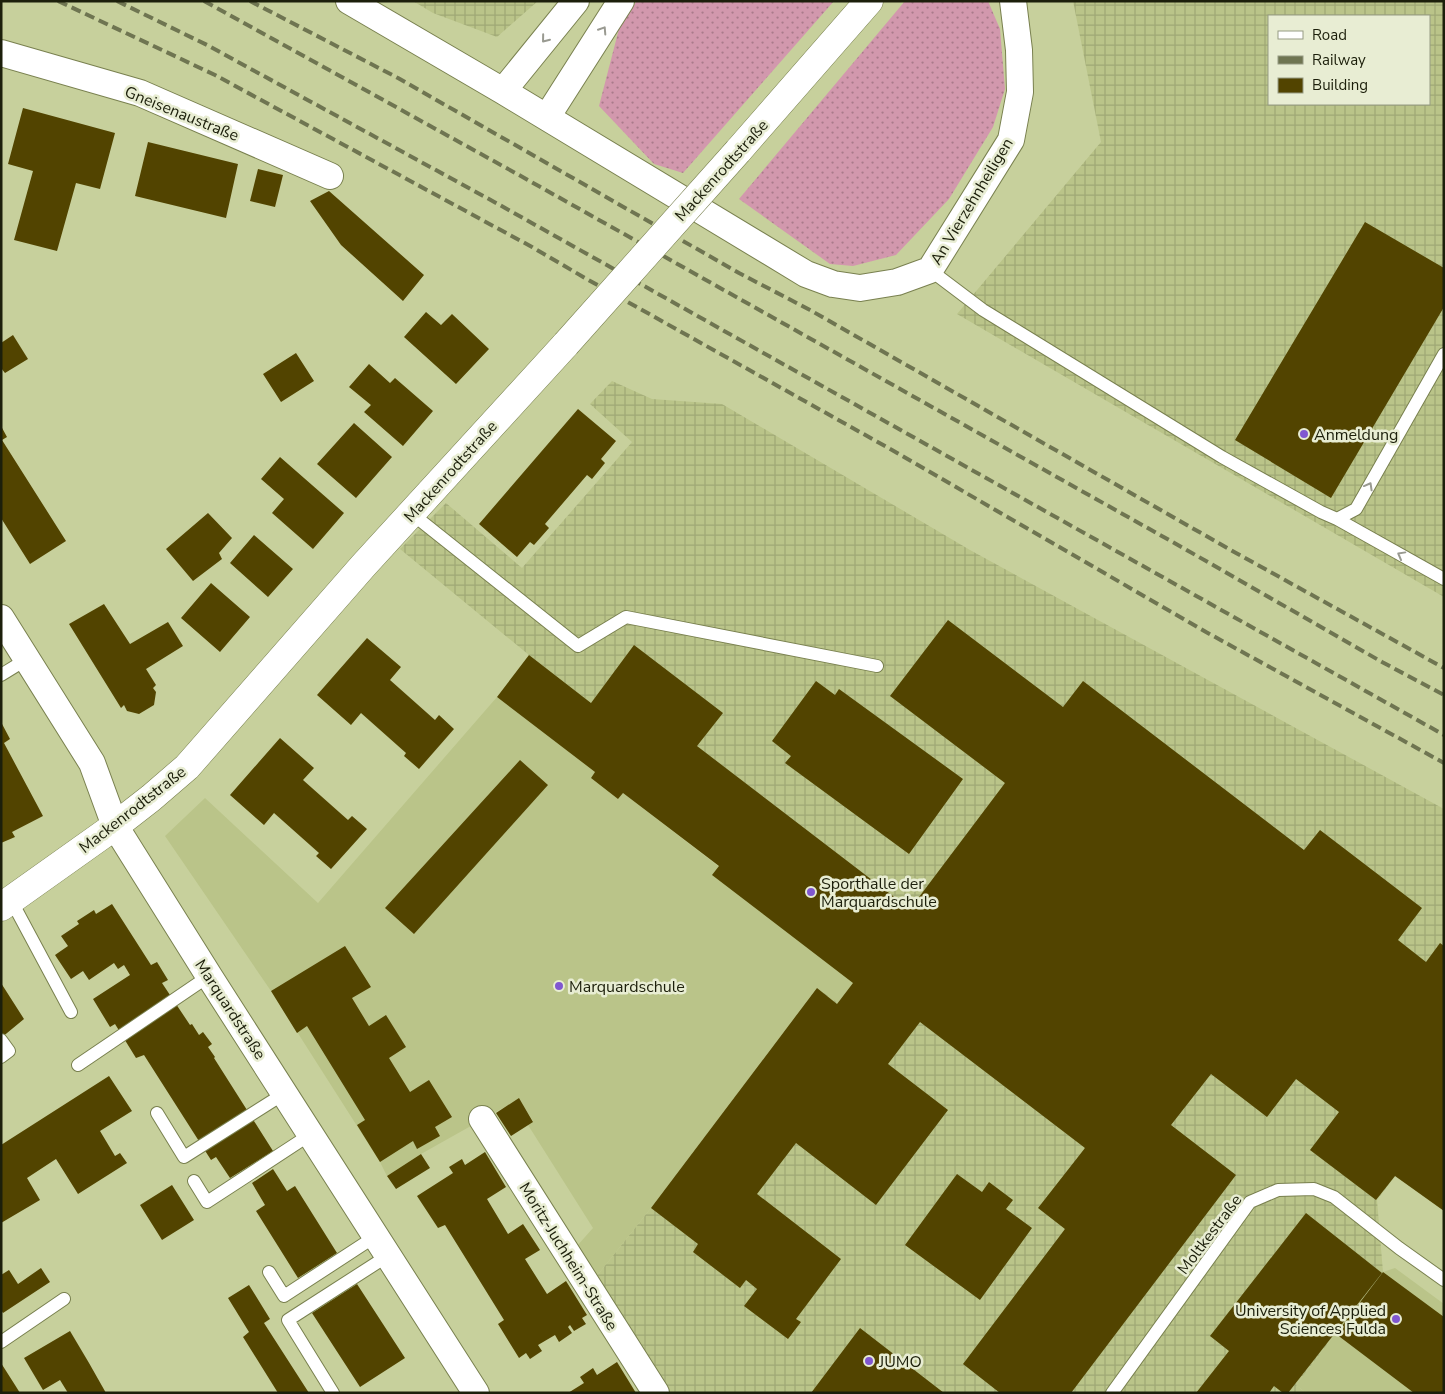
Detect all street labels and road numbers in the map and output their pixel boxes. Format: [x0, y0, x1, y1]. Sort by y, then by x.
street label: Gneisenaustraße [121, 81, 242, 147]
street label: Mackenrodtstraße [670, 115, 773, 226]
street label: An Vierzehnheiligen [925, 134, 1019, 269]
street label: Mackenrodtstraße [399, 416, 502, 527]
street label: Mackenrodtstraße [75, 761, 191, 859]
street label: Marquardstraße [190, 955, 271, 1064]
street label: Moritz-Juchheim-Straße [514, 1178, 623, 1335]
street label: Moltkestraße [1172, 1190, 1247, 1279]

